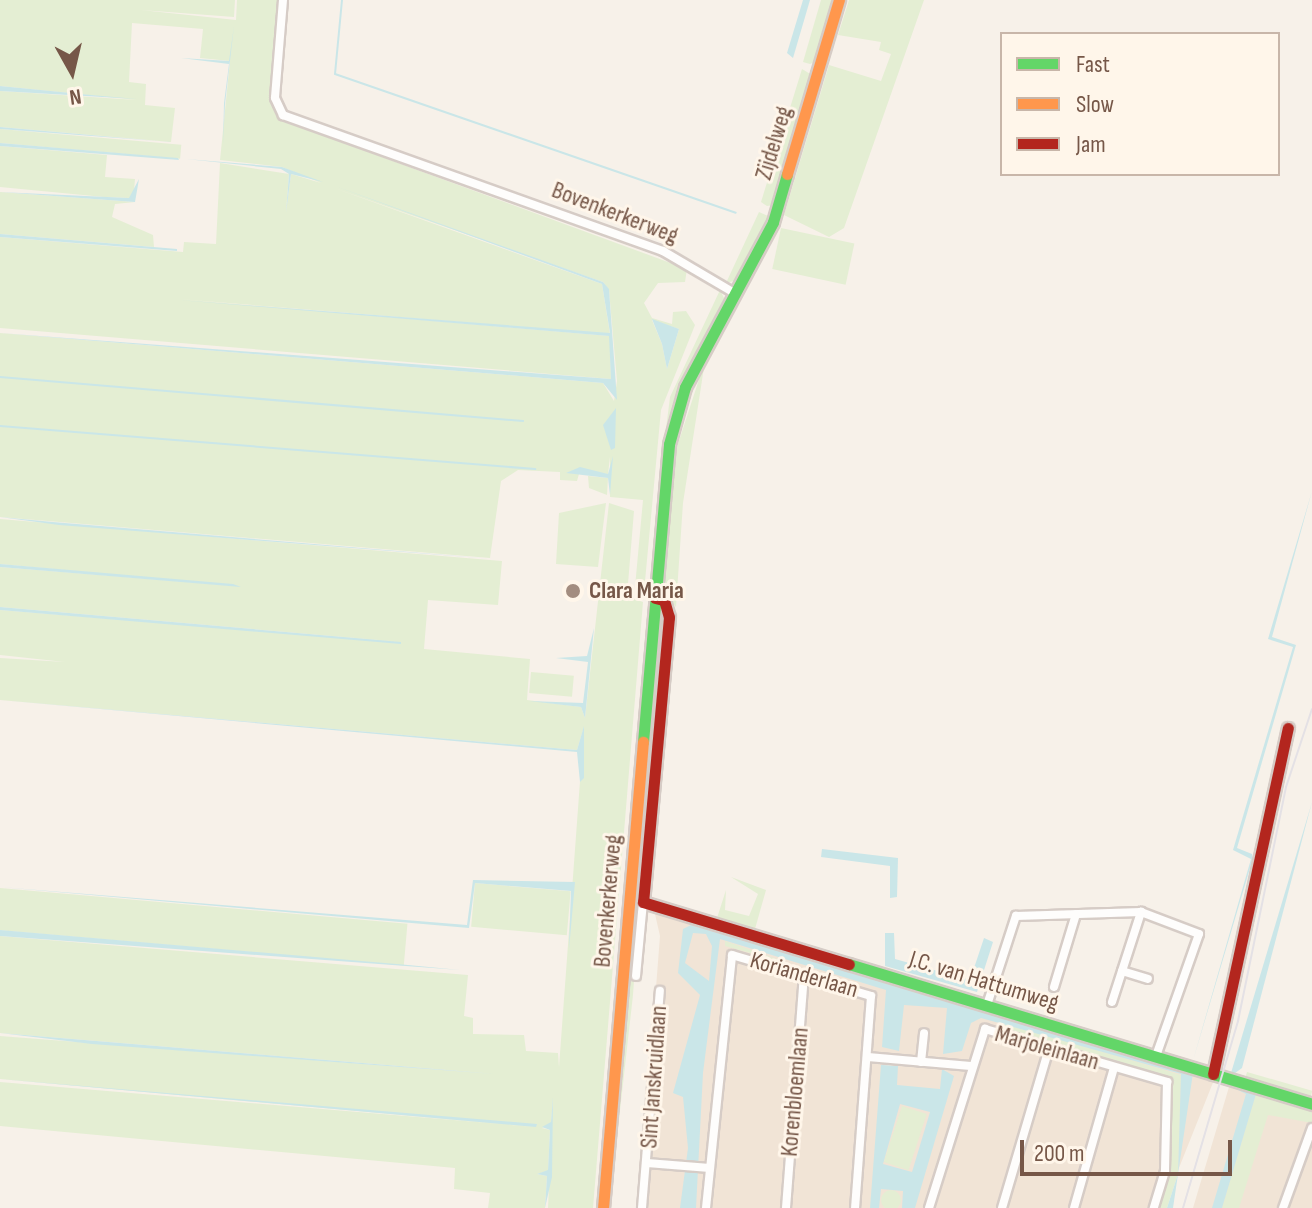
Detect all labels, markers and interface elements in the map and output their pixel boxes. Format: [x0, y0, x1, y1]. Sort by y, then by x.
north arrow [32, 32, 112, 112]
legend [1000, 32, 1280, 176]
text: Fast [1076, 50, 1110, 79]
text: N [68, 82, 83, 110]
text: Slow [1076, 90, 1114, 119]
street label: Zijdelweg [749, 103, 799, 183]
text: Jam [1076, 130, 1106, 159]
street label: Bovenkerkerweg [548, 176, 682, 250]
place label: Clara Maria [589, 577, 684, 605]
marker: Clara Maria [564, 582, 582, 600]
street label: Bovenkerkerweg [588, 833, 628, 969]
street label: J.C. van Hattumweg [906, 945, 1062, 1017]
street label: Korianderlaan [747, 946, 861, 1004]
street label: Sint Janskruidlaan [635, 1005, 673, 1149]
street label: Marjoleinlaan [992, 1019, 1102, 1077]
street label: Korenbloemlaan [775, 1026, 815, 1158]
scale bar [1024, 1124, 1236, 1174]
text: 200 m [1034, 1139, 1085, 1168]

